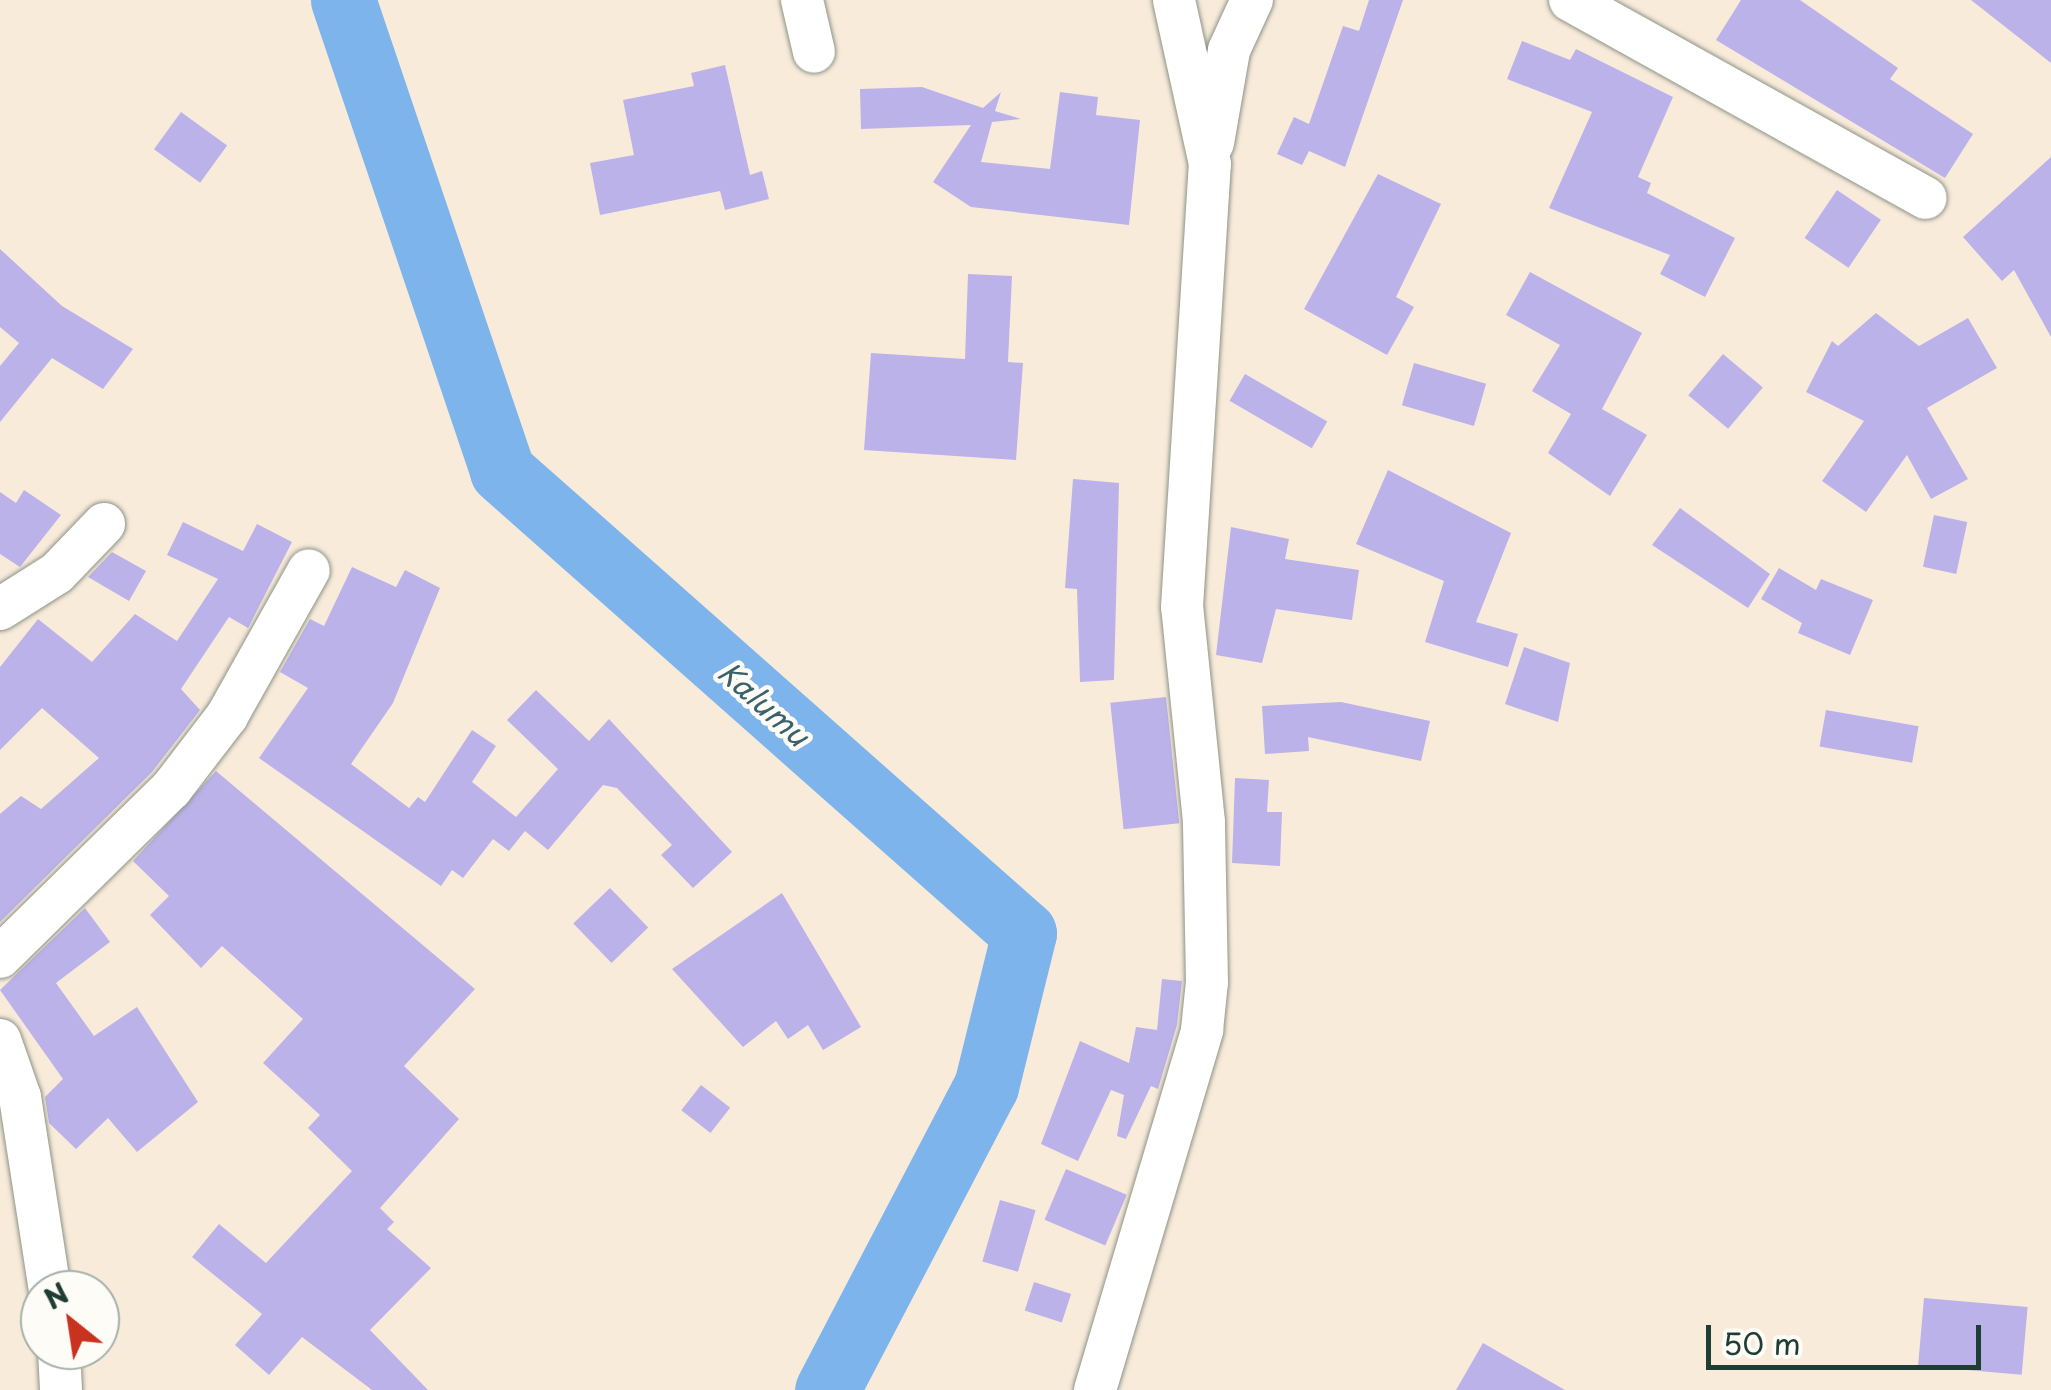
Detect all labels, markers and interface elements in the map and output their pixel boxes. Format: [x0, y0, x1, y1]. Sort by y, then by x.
water label: Kalumu [711, 653, 817, 753]
north arrow [20, 1270, 120, 1370]
text: N [35, 1271, 76, 1319]
scale bar [1711, 1305, 1986, 1367]
text: 50 m [1723, 1320, 1801, 1365]

